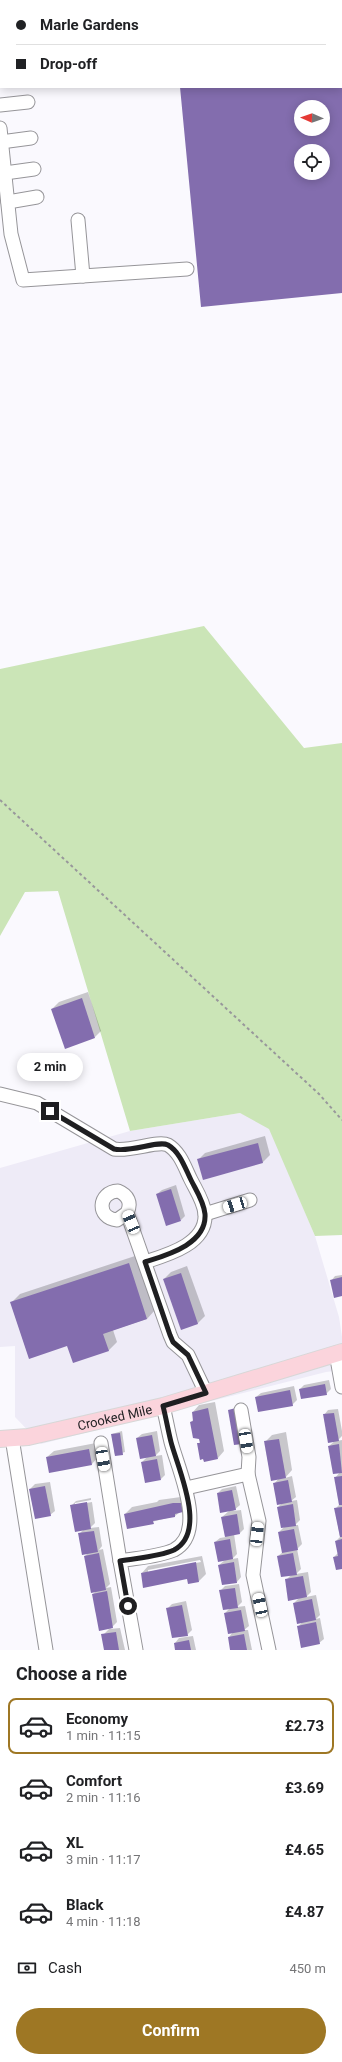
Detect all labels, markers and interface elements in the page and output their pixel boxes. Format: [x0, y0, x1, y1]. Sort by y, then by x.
text: Marle Gardens [40, 16, 139, 34]
text: Drop-off [40, 55, 97, 73]
north arrow [294, 100, 330, 136]
map controls [294, 100, 330, 180]
button: locate [294, 144, 330, 180]
callout: 2 min [17, 1053, 83, 1081]
text: 2 min [34, 1059, 66, 1074]
route end [41, 1102, 59, 1120]
car [222, 1196, 248, 1214]
car [121, 1209, 141, 1235]
street label: Crooked Mile [76, 1401, 154, 1433]
car [238, 1428, 254, 1454]
car [95, 1446, 111, 1472]
car [250, 1521, 264, 1547]
car [252, 1592, 268, 1618]
route start [119, 1597, 137, 1615]
text: Choose a ride [16, 1663, 127, 1684]
icon: car [18, 1708, 54, 1744]
text: Economy [66, 1710, 128, 1728]
text: £2.73 [285, 1717, 324, 1735]
text: 1 min · 11:15 [66, 1728, 141, 1743]
icon: car [18, 1770, 54, 1806]
text: Comfort [66, 1772, 122, 1790]
text: £3.69 [285, 1779, 324, 1797]
text: 2 min · 11:16 [66, 1790, 141, 1805]
icon: car [18, 1832, 54, 1868]
text: XL [66, 1834, 84, 1852]
text: £4.65 [285, 1841, 324, 1859]
text: 3 min · 11:17 [66, 1852, 141, 1867]
icon: car [18, 1894, 54, 1930]
text: Black [66, 1896, 103, 1914]
text: £4.87 [285, 1903, 324, 1921]
text: 4 min · 11:18 [66, 1914, 141, 1929]
icon: cash [16, 1957, 38, 1979]
text: Cash [48, 1959, 82, 1977]
text: 450 m [289, 1961, 326, 1976]
button: Confirm [16, 2008, 326, 2054]

